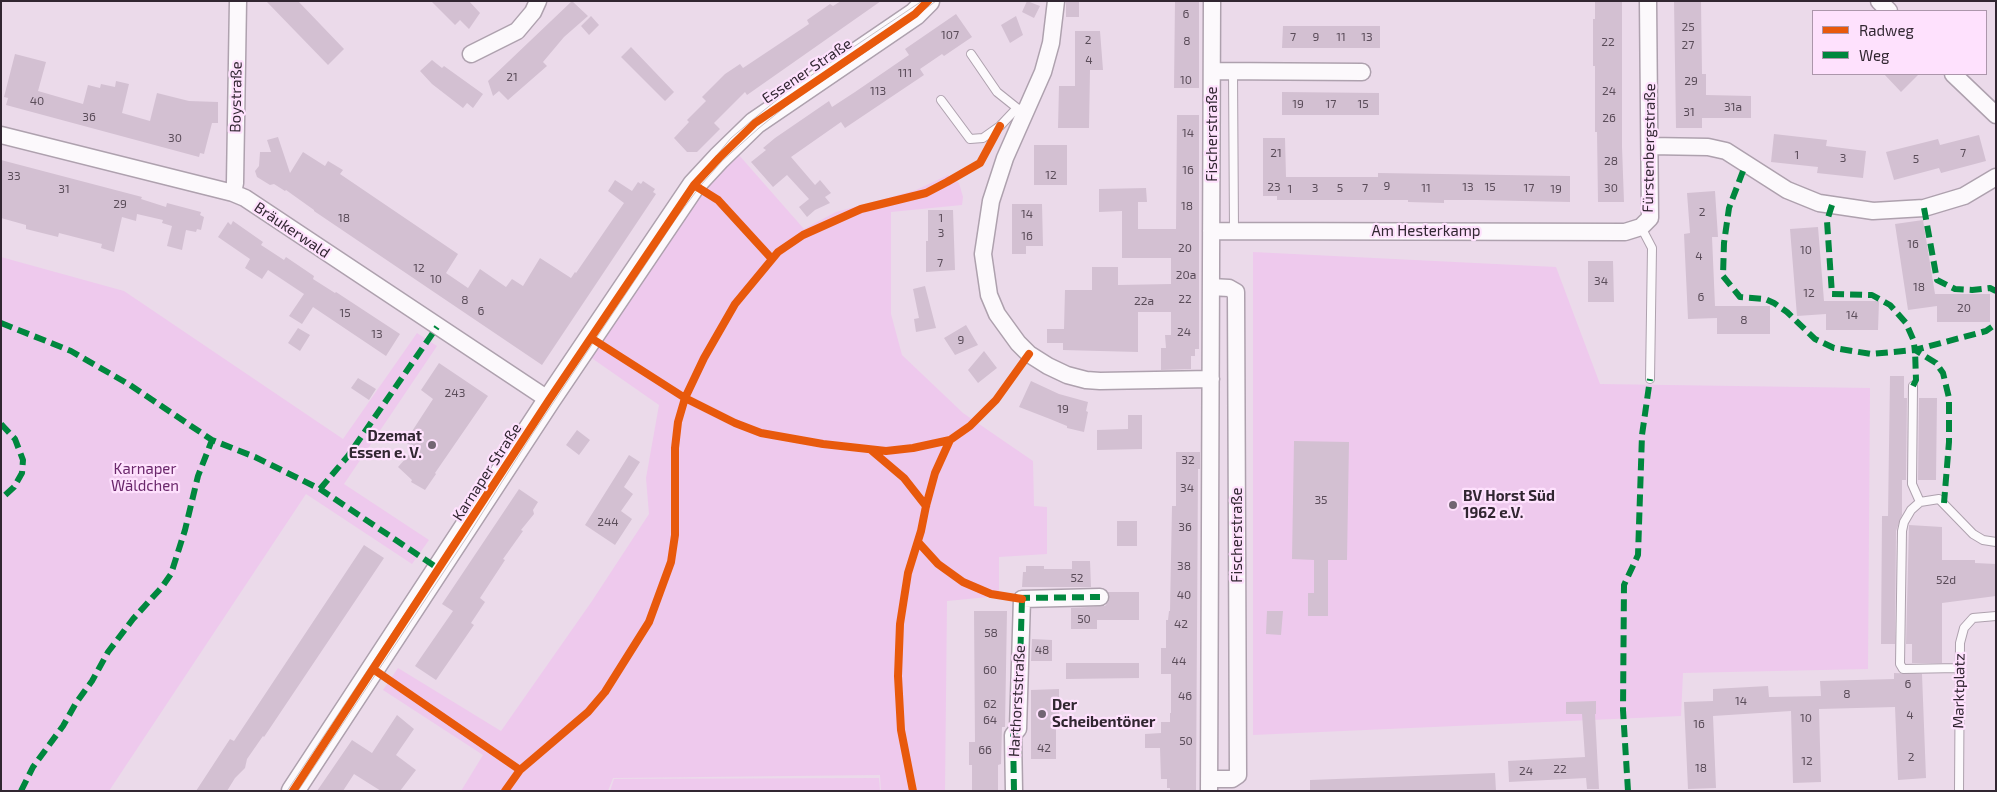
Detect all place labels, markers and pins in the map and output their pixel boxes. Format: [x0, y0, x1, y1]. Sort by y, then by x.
place label: Dzemat Essen e. V. [349, 427, 422, 462]
marker: Dzemat Essen e. V. [426, 439, 438, 451]
place label: BV Horst Süd 1962 e.V. [1463, 487, 1555, 522]
marker: BV Horst Süd 1962 e.V. [1447, 499, 1459, 511]
place label: Der Scheibentöner [1052, 696, 1155, 731]
marker: Der Scheibentöner [1036, 708, 1048, 720]

